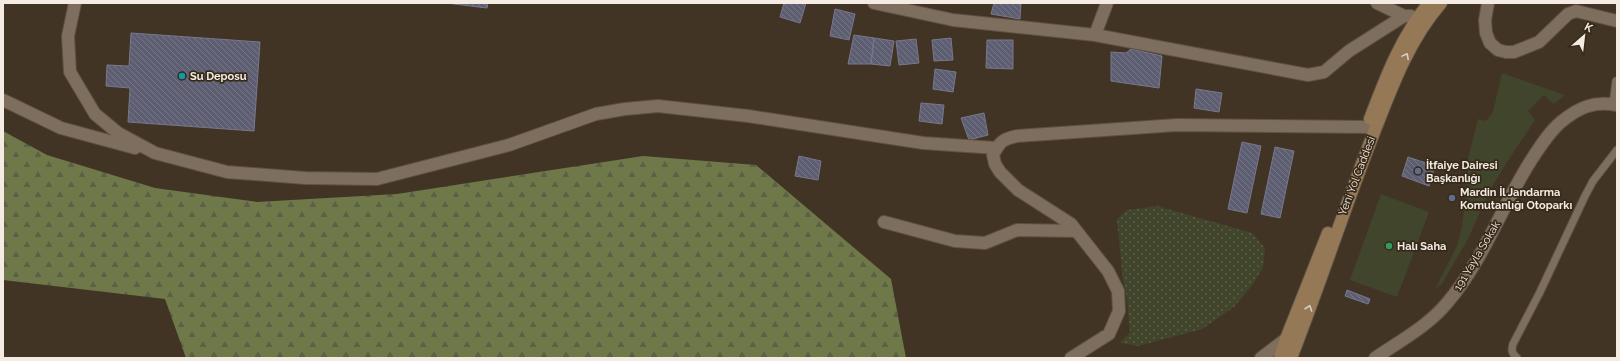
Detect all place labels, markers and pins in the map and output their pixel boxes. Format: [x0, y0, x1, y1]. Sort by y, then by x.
place label: Su Deposu [190, 70, 247, 83]
marker: Su Deposu [177, 71, 187, 81]
place label: İtfaiye Dairesi Başkanlığı [1426, 158, 1498, 185]
marker: İtfaiye Dairesi Başkanlığı [1413, 166, 1423, 176]
place label: Mardin İl Jandarma Komutanlığı Otoparkı [1460, 185, 1572, 212]
marker: Mardin İl Jandarma Komutanlığı Otoparkı [1447, 193, 1457, 203]
place label: Halı Saha [1397, 240, 1446, 253]
marker: Halı Saha [1384, 241, 1394, 251]

